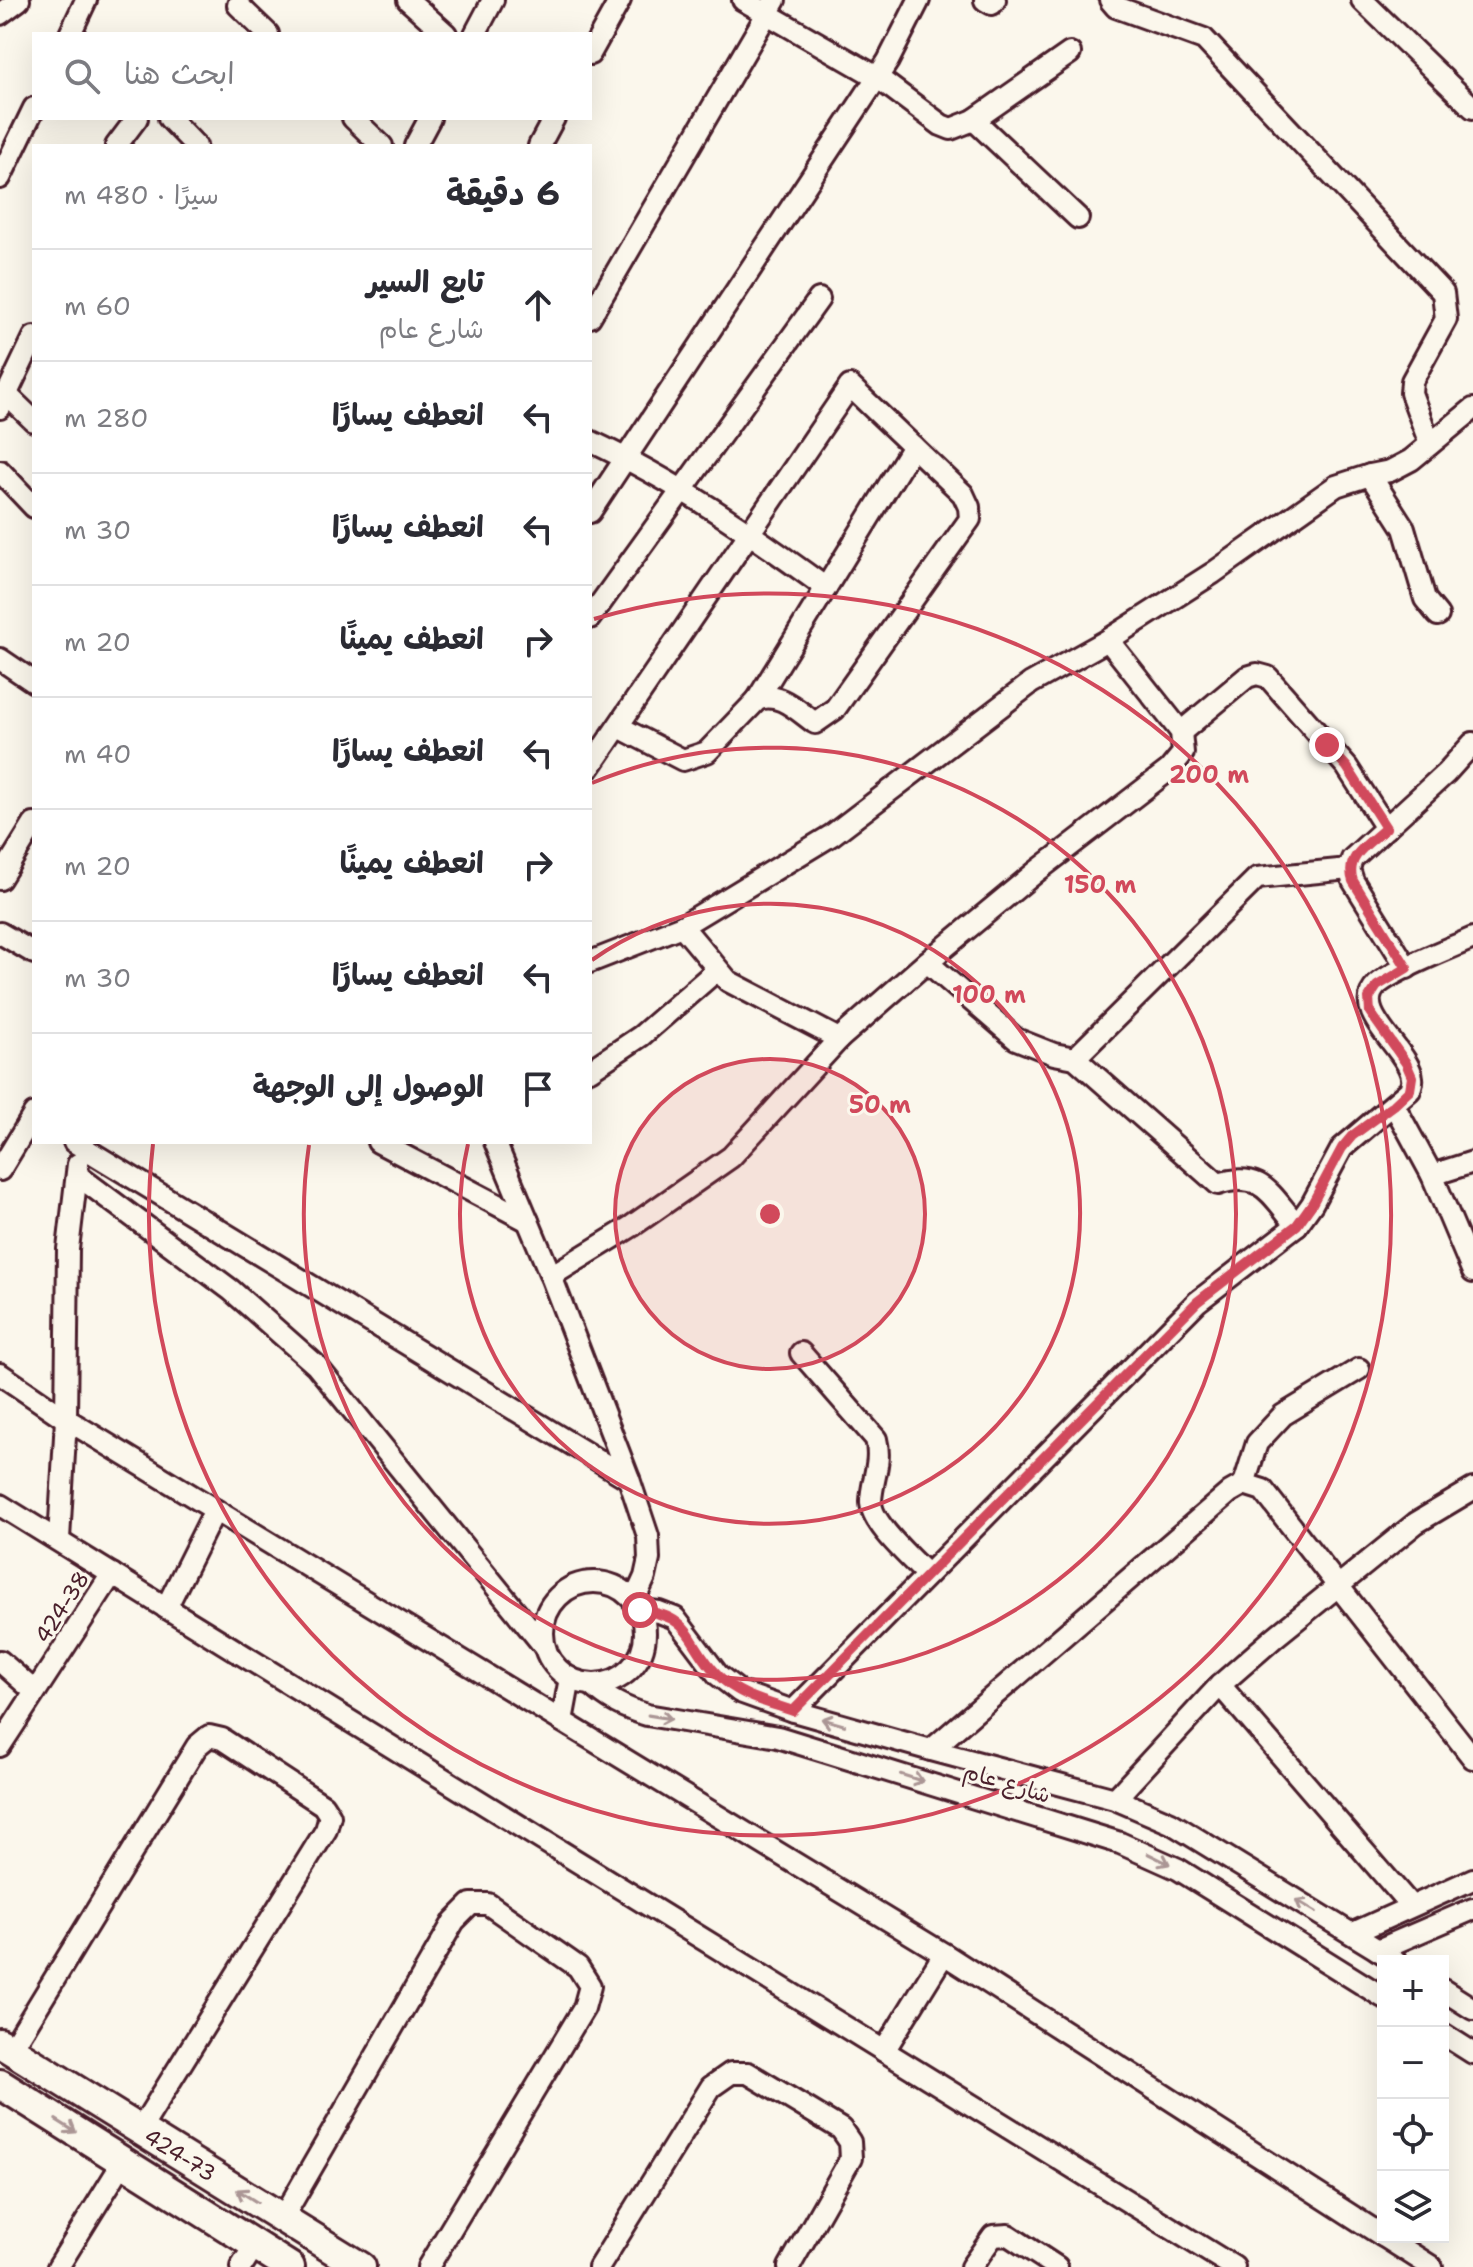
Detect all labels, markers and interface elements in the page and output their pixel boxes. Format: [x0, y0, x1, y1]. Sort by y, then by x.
search box [32, 32, 592, 120]
text: ابحث هنا [124, 53, 235, 94]
icon: search [60, 54, 104, 98]
text: 6 دقيقة [446, 170, 560, 216]
text: سيرًا · 480 m [64, 177, 219, 212]
text: تابع السير [367, 261, 484, 302]
icon: ahead [516, 283, 560, 327]
text: 60 m [64, 288, 131, 323]
text: شارع عام [379, 311, 484, 346]
text: انعطف يسارًا [332, 394, 484, 435]
icon: left [516, 395, 560, 439]
text: 280 m [64, 400, 149, 435]
text: انعطف يسارًا [332, 506, 484, 547]
icon: left [516, 507, 560, 551]
text: 30 m [64, 512, 131, 547]
text: انعطف يمينًا [340, 618, 484, 659]
icon: right [516, 619, 560, 663]
text: 20 m [64, 624, 131, 659]
route end [1309, 727, 1345, 763]
text: انعطف يسارًا [332, 730, 484, 771]
icon: left [516, 731, 560, 775]
text: 40 m [64, 736, 132, 771]
text: 200 m [1169, 759, 1249, 791]
text: انعطف يمينًا [340, 842, 484, 883]
icon: right [516, 843, 560, 887]
text: 20 m [64, 848, 131, 883]
text: 150 m [1064, 869, 1136, 901]
text: انعطف يسارًا [332, 954, 484, 995]
icon: left [516, 955, 560, 999]
text: 30 m [64, 960, 131, 995]
text: 100 m [952, 979, 1026, 1011]
text: الوصول إلى الوجهة [252, 1066, 484, 1107]
icon: arrive [516, 1067, 560, 1111]
text: 50 m [849, 1089, 911, 1121]
centre of rings [756, 1200, 784, 1228]
street label: 424-38 [28, 1565, 96, 1649]
route start [622, 1592, 658, 1628]
one-way arrow [647, 1710, 672, 1725]
one-way arrow [820, 1714, 846, 1729]
street label: شارع عام [960, 1756, 1054, 1812]
one-way arrow [899, 1771, 924, 1786]
one-way arrow [1146, 1852, 1170, 1868]
one-way arrow [1295, 1898, 1318, 1914]
map controls [1377, 1955, 1449, 2243]
button: + [1377, 1955, 1449, 2027]
button: − [1377, 2027, 1449, 2099]
button: locate [1377, 2099, 1449, 2171]
one-way arrow [54, 2118, 77, 2134]
street label: 424-73 [139, 2122, 221, 2188]
button: layers [1377, 2171, 1449, 2243]
one-way arrow [236, 2188, 259, 2204]

